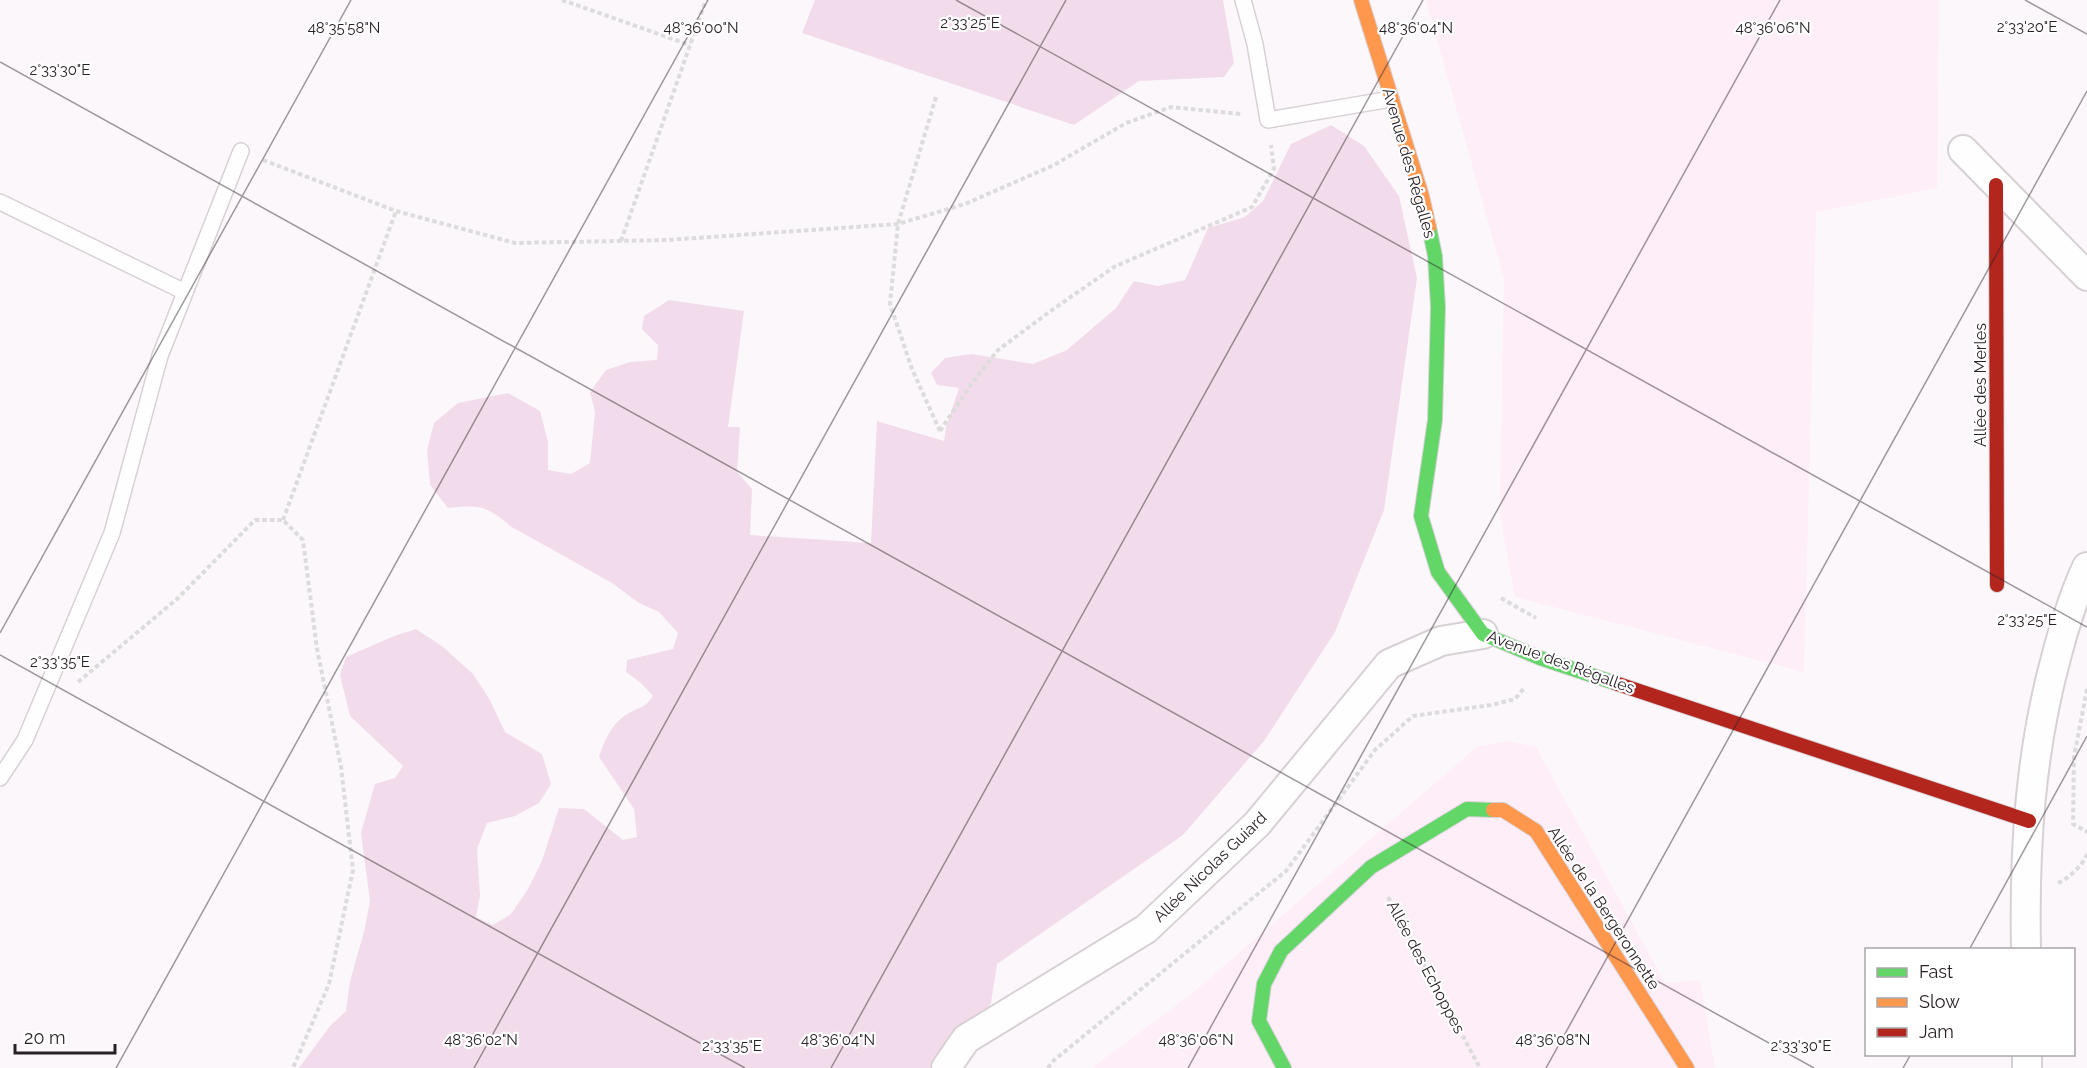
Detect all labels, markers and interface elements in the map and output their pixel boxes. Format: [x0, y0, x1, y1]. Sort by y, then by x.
text: 2°33'25"E [940, 14, 1000, 32]
text: 2°33'20"E [1997, 18, 2057, 36]
text: 48°35'58"N [308, 19, 380, 37]
text: 48°36'00"N [663, 19, 739, 37]
text: 48°36'04"N [1379, 19, 1453, 37]
text: 48°36'06"N [1736, 19, 1810, 37]
text: 2°33'30"E [30, 61, 90, 79]
street label: Avenue des Régalles [1378, 86, 1440, 241]
street label: Allée des Merles [1971, 323, 1990, 447]
text: 2°33'25"E [1997, 611, 2057, 629]
street label: Avenue des Régalles [1485, 626, 1638, 698]
text: 2°33'35"E [30, 653, 90, 671]
street label: Allée Nicolas Guiard [1150, 808, 1271, 926]
street label: Allée de la Bergeronnette [1544, 823, 1664, 993]
street label: Allée des Echoppes [1383, 897, 1469, 1037]
legend [1865, 948, 2075, 1056]
text: Fast [1919, 961, 1953, 982]
text: Slow [1919, 991, 1960, 1012]
scale bar [15, 1017, 116, 1055]
text: Jam [1919, 1021, 1954, 1042]
text: 20 m [24, 1027, 66, 1048]
text: 48°36'02"N [444, 1031, 518, 1049]
text: 48°36'04"N [801, 1031, 875, 1049]
text: 48°36'06"N [1159, 1031, 1233, 1049]
text: 48°36'08"N [1516, 1031, 1590, 1049]
text: 2°33'35"E [702, 1037, 762, 1055]
text: 2°33'30"E [1771, 1037, 1831, 1055]

